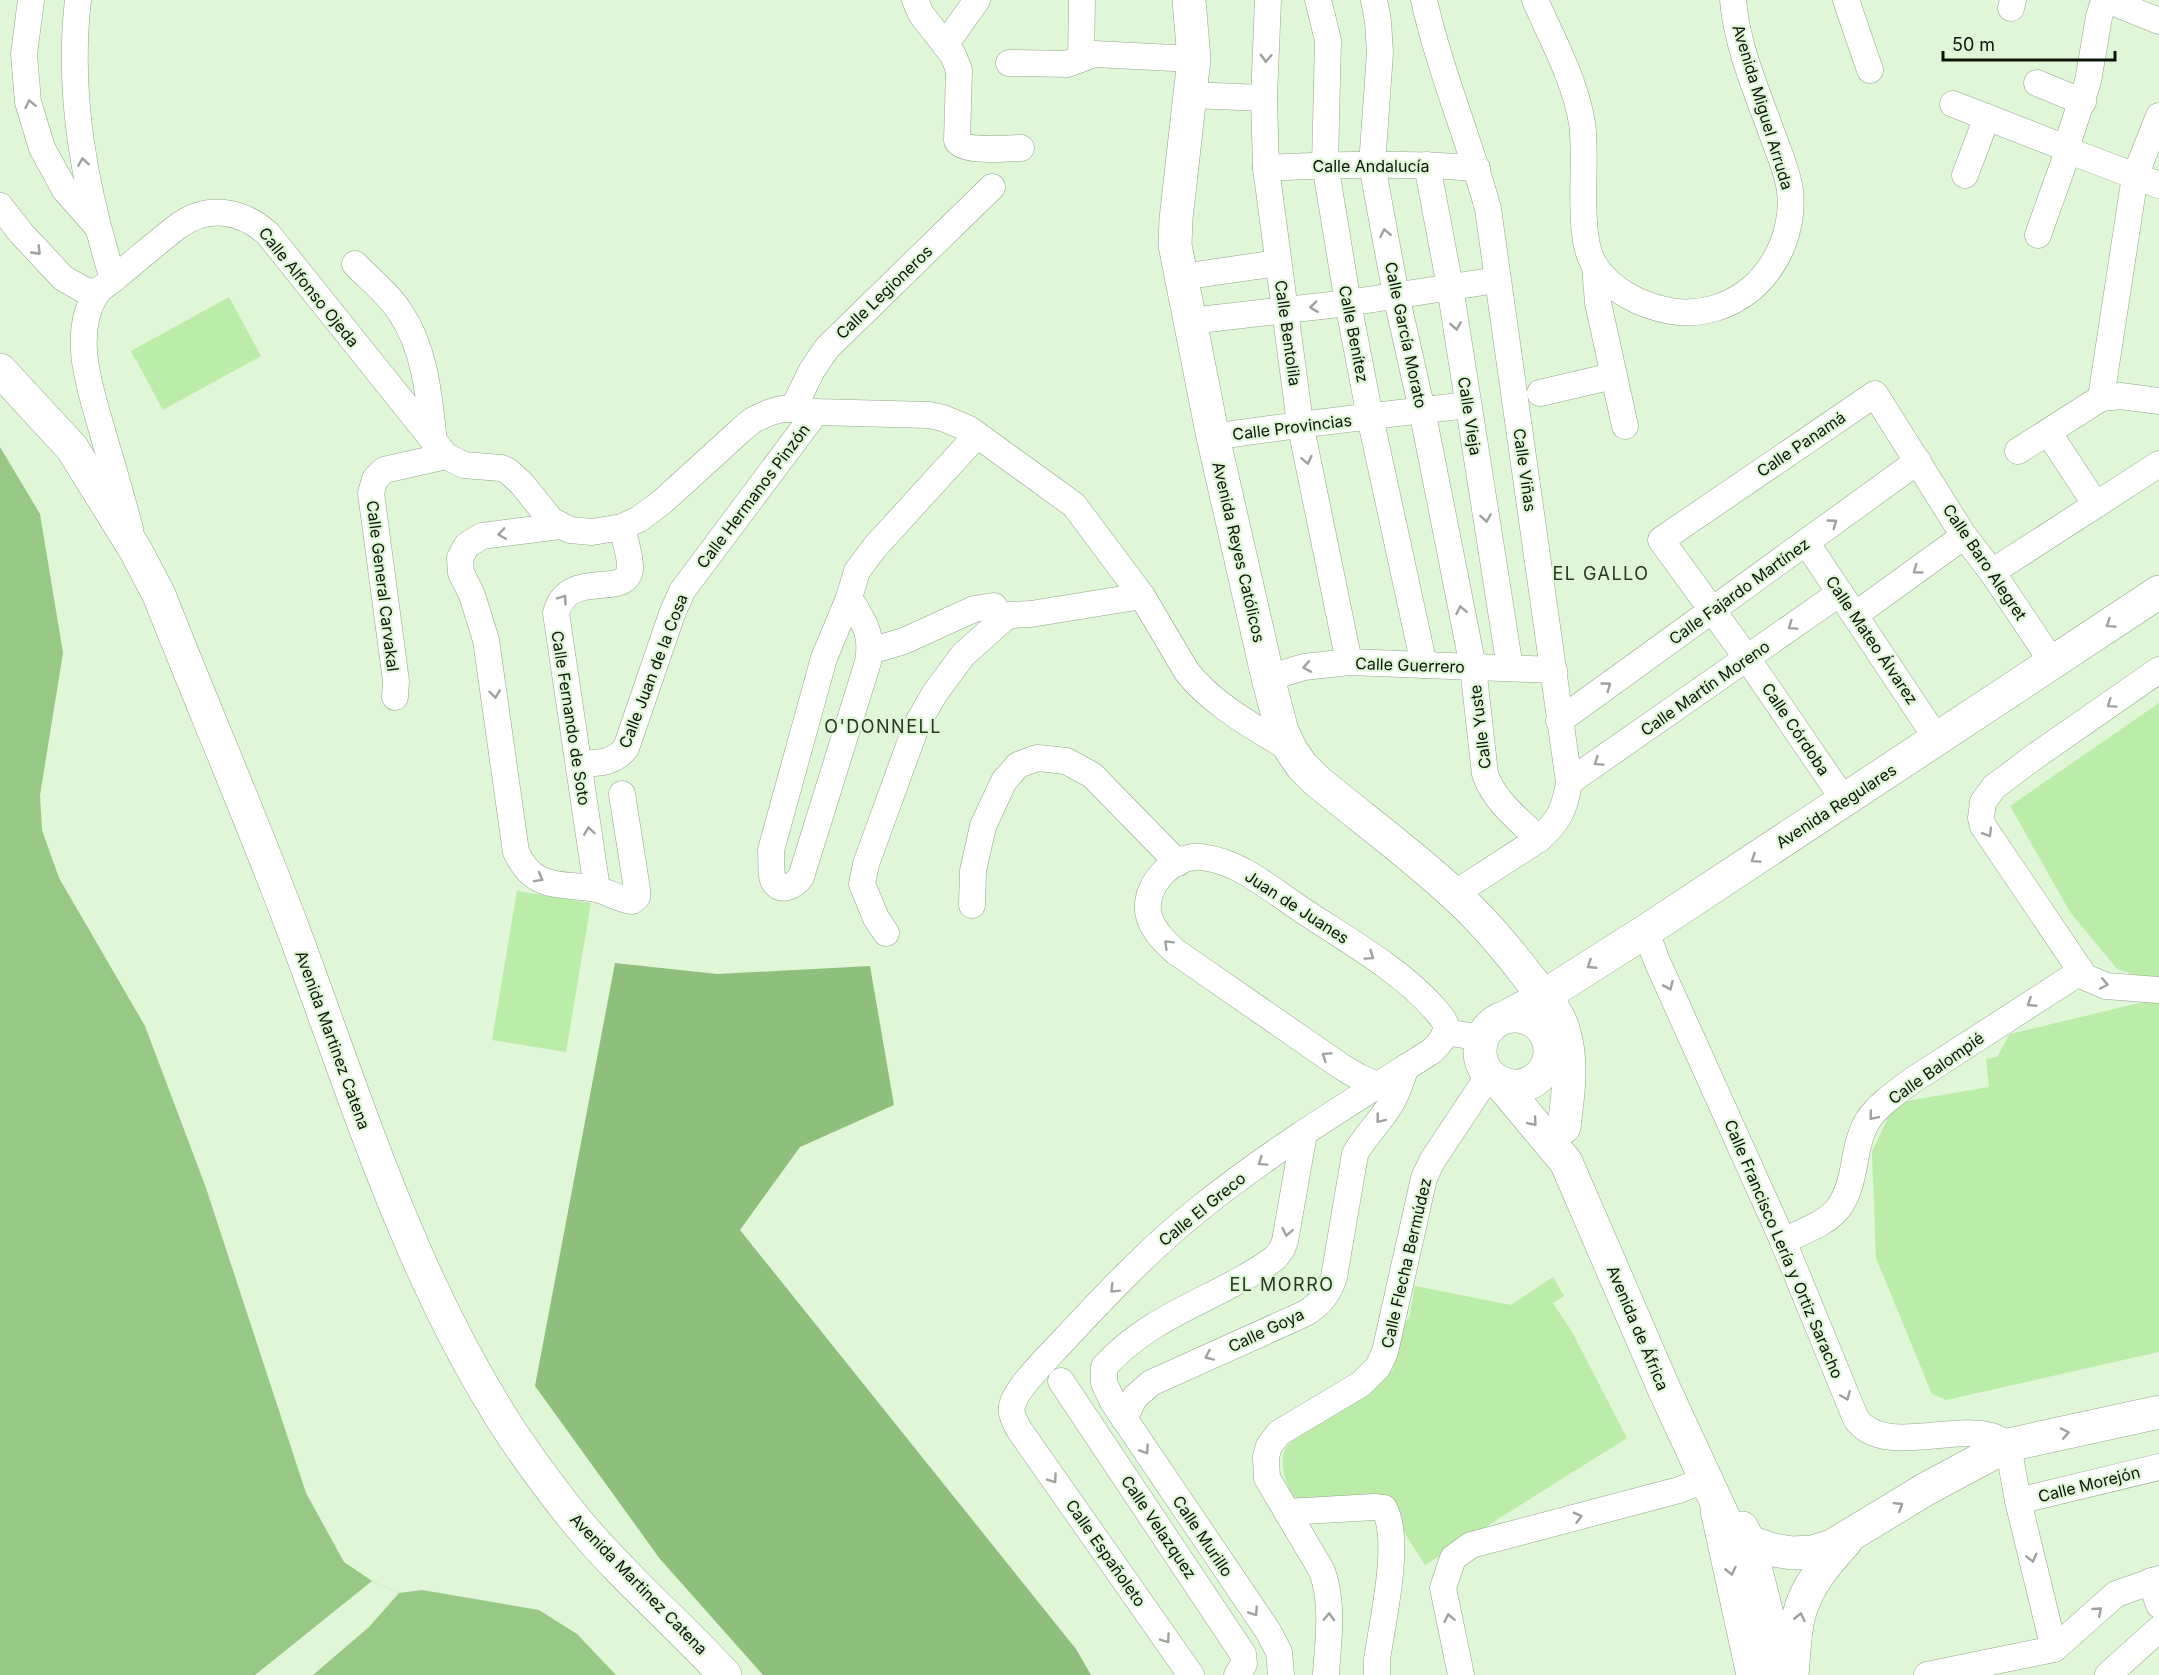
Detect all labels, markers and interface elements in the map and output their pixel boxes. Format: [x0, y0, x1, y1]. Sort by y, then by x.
street label: Avenida Miguel Arruda [1728, 22, 1798, 192]
scale bar [1943, 24, 2116, 62]
text: 50 m [1952, 34, 1995, 55]
one-way arrow [1260, 54, 1273, 63]
one-way arrow [24, 99, 37, 109]
street label: Calle Andalucía [1313, 156, 1429, 176]
one-way arrow [78, 157, 90, 166]
street label: Calle Alfonso Ojeda [255, 223, 363, 351]
one-way arrow [1379, 229, 1392, 239]
street label: Calle Legioneros [832, 241, 936, 343]
one-way arrow [30, 244, 41, 254]
street label: Calle García Morato [1381, 260, 1431, 410]
street label: Calle Bentolila [1271, 279, 1305, 387]
street label: Calle Benítez [1335, 284, 1373, 384]
one-way arrow [1310, 300, 1319, 313]
one-way arrow [1449, 321, 1461, 330]
street label: Calle Vieja [1454, 375, 1486, 457]
street label: Calle Panamá [1753, 407, 1849, 481]
street label: Calle Provincias [1231, 410, 1353, 444]
street label: Calle Hermanos Pinzón [692, 420, 814, 572]
street label: Calle Viñas [1509, 427, 1541, 513]
one-way arrow [1300, 455, 1313, 465]
street label: Avenida Reyes Católicos [1208, 460, 1270, 644]
street label: Calle General Carvakal [363, 499, 403, 673]
street label: Calle Baro Alegret [1939, 500, 2031, 624]
one-way arrow [1479, 514, 1491, 523]
one-way arrow [1826, 519, 1837, 530]
one-way arrow [497, 527, 507, 539]
street label: Calle Fajardo Martínez [1665, 533, 1813, 649]
district label: EL GALLO [1552, 563, 1650, 584]
one-way arrow [1912, 563, 1923, 574]
street label: Calle Mateo Álvarez [1822, 572, 1922, 708]
street label: Calle Juan de la Cosa [614, 591, 692, 751]
one-way arrow [556, 595, 567, 606]
one-way arrow [1455, 605, 1468, 615]
one-way arrow [2106, 617, 2117, 628]
one-way arrow [1788, 619, 1799, 630]
street label: Calle Fernando de Soto [547, 629, 595, 807]
street label: Calle Martín Moreno [1637, 636, 1773, 740]
street label: Calle Guerrero [1355, 653, 1465, 677]
one-way arrow [1302, 660, 1312, 673]
street label: Calle Córdoba [1758, 679, 1834, 779]
one-way arrow [1600, 683, 1611, 694]
street label: Calle Yuste [1465, 684, 1495, 770]
one-way arrow [488, 690, 500, 699]
one-way arrow [2106, 696, 2117, 707]
district label: O'DONNELL [824, 716, 942, 737]
one-way arrow [1594, 755, 1605, 766]
street label: Avenida Regulares [1772, 760, 1900, 852]
one-way arrow [583, 827, 595, 836]
one-way arrow [1980, 827, 1992, 837]
one-way arrow [1751, 852, 1762, 863]
street label: Juan de Juanes [1241, 866, 1353, 948]
one-way arrow [533, 871, 543, 882]
one-way arrow [1164, 940, 1175, 951]
street label: Avenida Martinez Catena [291, 948, 375, 1132]
one-way arrow [1364, 948, 1374, 960]
one-way arrow [1587, 958, 1598, 969]
one-way arrow [2099, 977, 2109, 990]
one-way arrow [1661, 979, 1673, 990]
one-way arrow [2027, 996, 2037, 1008]
street label: Calle Balompié [1884, 1028, 1988, 1108]
one-way arrow [1322, 1052, 1333, 1063]
one-way arrow [1869, 1109, 1880, 1120]
one-way arrow [1376, 1112, 1387, 1123]
one-way arrow [1526, 1115, 1537, 1126]
street label: Calle Francisco Lería y Ortiz Saracho [1720, 1117, 1848, 1381]
one-way arrow [1258, 1155, 1269, 1166]
street label: Calle El Greco [1155, 1168, 1249, 1250]
street label: Calle Flecha Bermúdez [1377, 1176, 1435, 1350]
one-way arrow [1281, 1226, 1294, 1236]
street label: Avenida de África [1603, 1263, 1673, 1393]
district label: EL MORRO [1229, 1274, 1335, 1295]
one-way arrow [1110, 1282, 1121, 1292]
street label: Calle Goya [1225, 1304, 1307, 1356]
one-way arrow [1205, 1349, 1216, 1361]
one-way arrow [1839, 1389, 1851, 1400]
one-way arrow [2060, 1427, 2070, 1440]
one-way arrow [1138, 1444, 1149, 1455]
street label: Calle Morejón [2036, 1462, 2142, 1506]
street label: Calle Velazquez [1117, 1471, 1201, 1583]
one-way arrow [1046, 1473, 1057, 1484]
street label: Calle Murillo [1169, 1492, 1237, 1580]
street label: Calle Españoleto [1062, 1496, 1150, 1610]
one-way arrow [1893, 1502, 1903, 1514]
street label: Avenida Martinez Catena [566, 1509, 712, 1659]
one-way arrow [1573, 1511, 1583, 1524]
one-way arrow [2025, 1553, 2038, 1563]
one-way arrow [1723, 1566, 1736, 1576]
one-way arrow [1247, 1605, 1258, 1616]
one-way arrow [2091, 1607, 2102, 1618]
one-way arrow [1322, 1612, 1335, 1621]
one-way arrow [1792, 1612, 1805, 1622]
one-way arrow [1443, 1613, 1456, 1623]
one-way arrow [1159, 1632, 1170, 1643]

